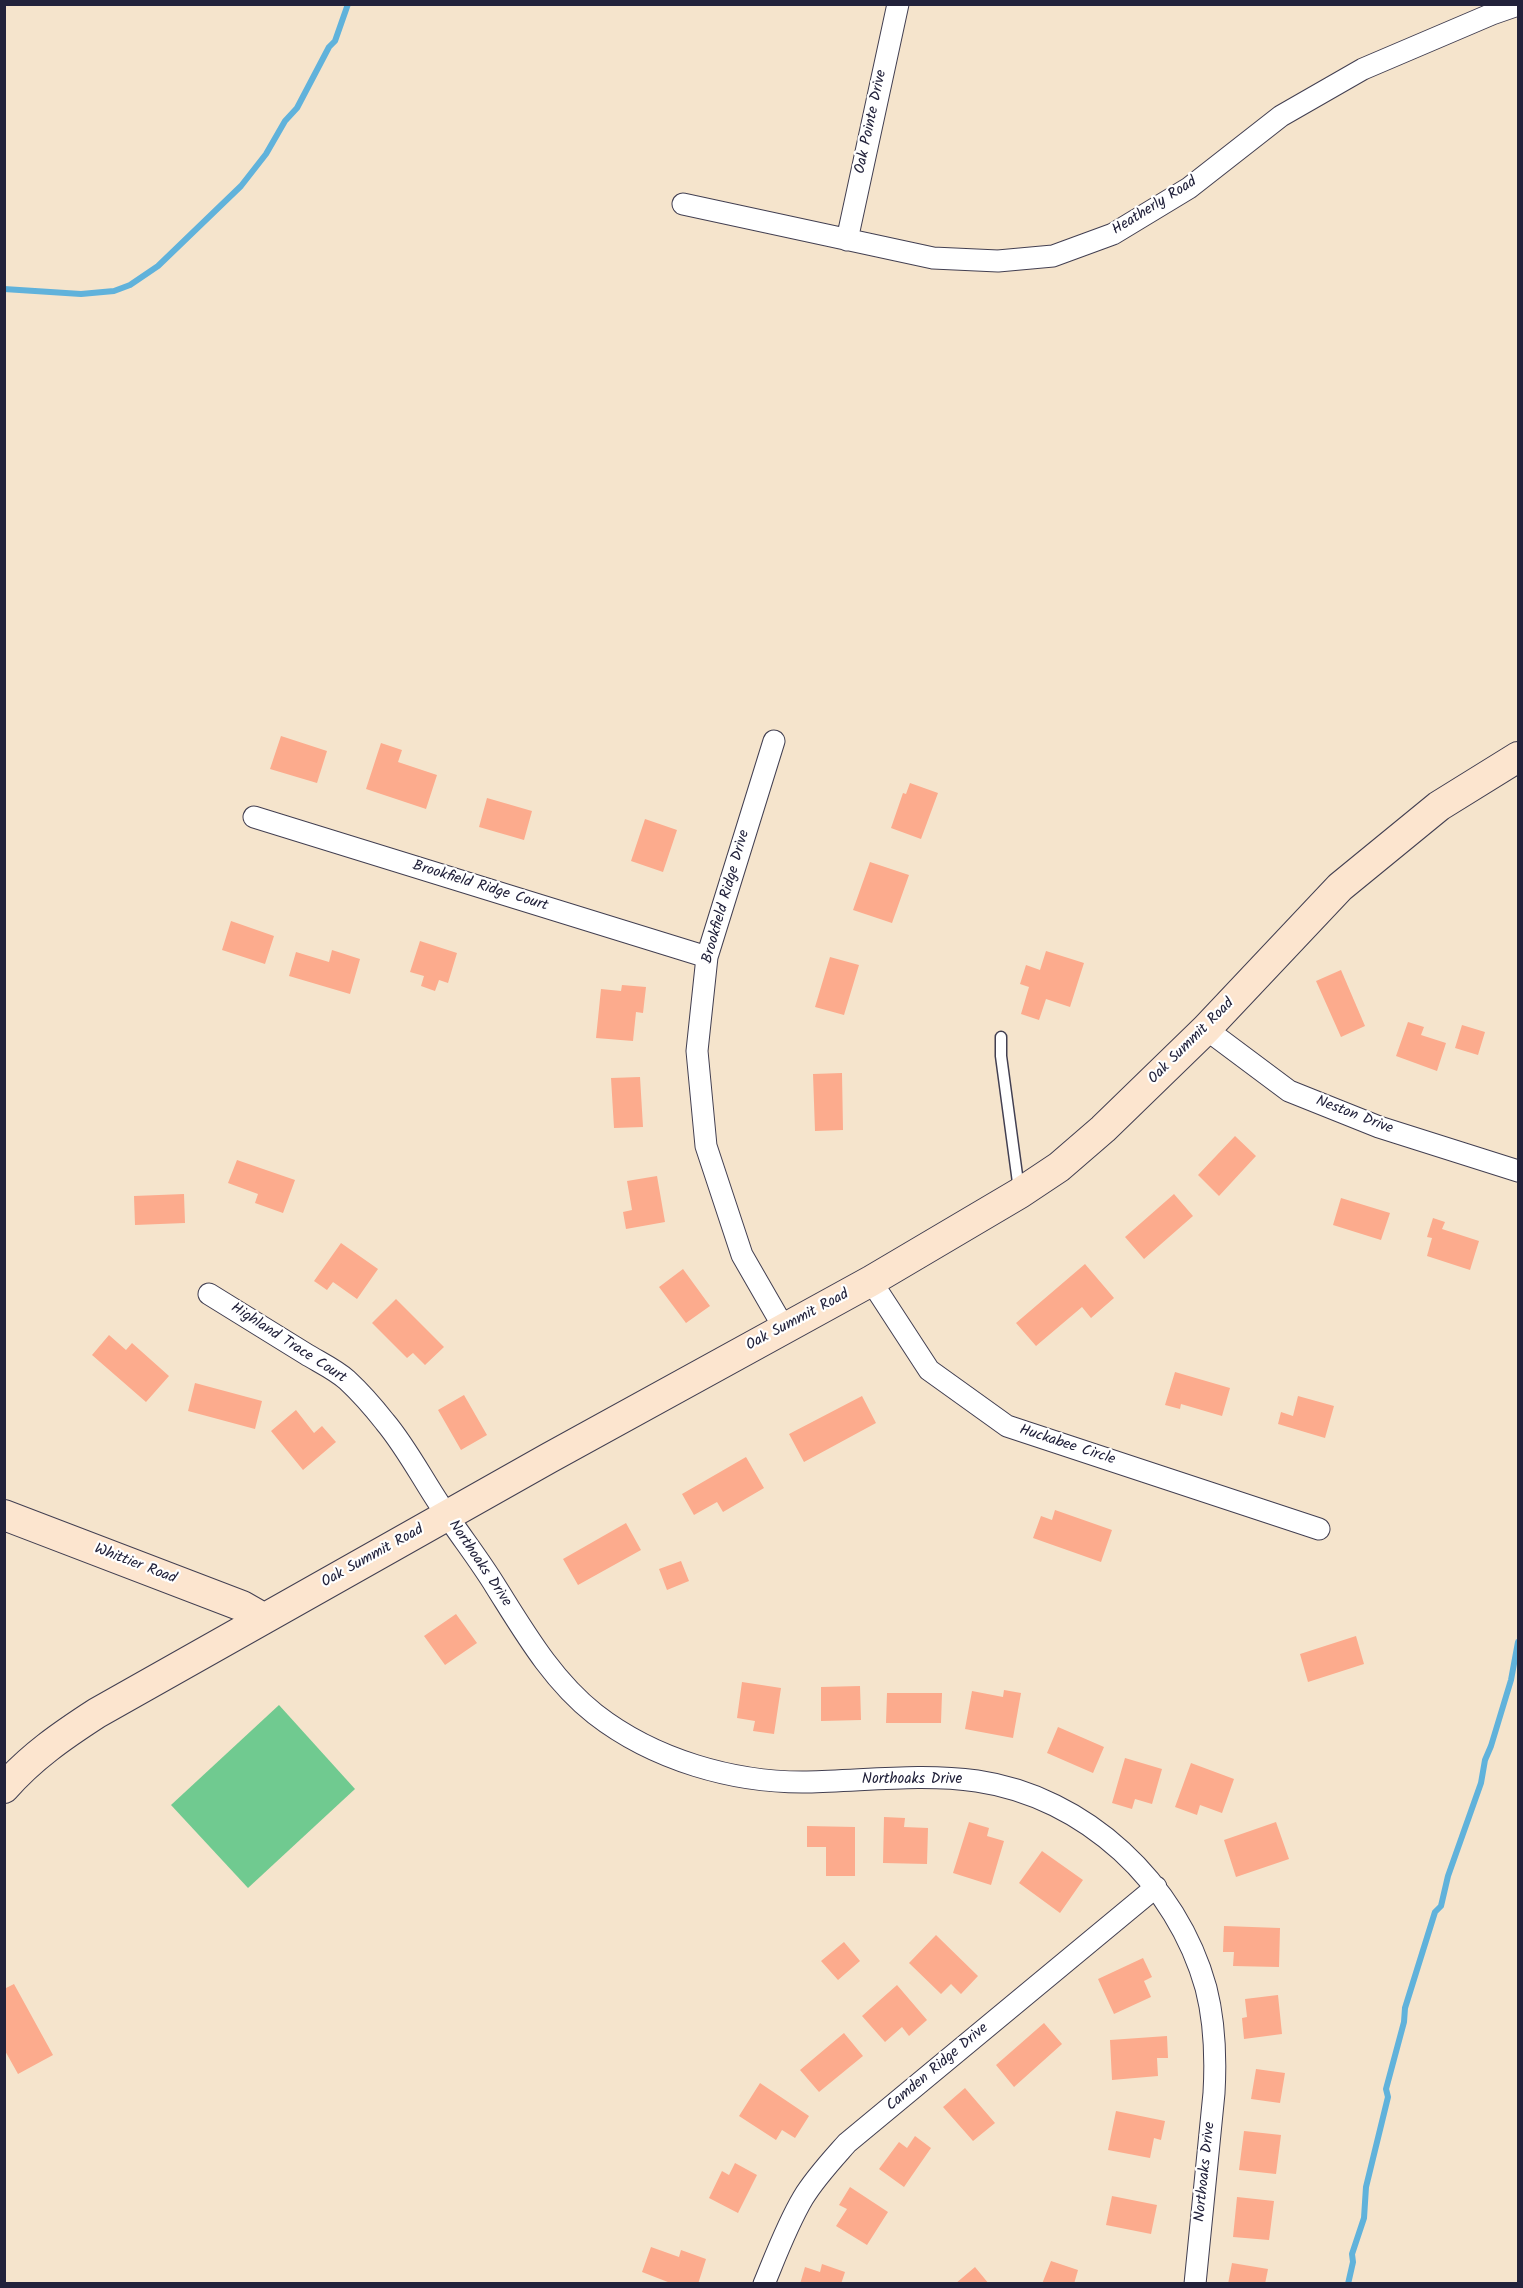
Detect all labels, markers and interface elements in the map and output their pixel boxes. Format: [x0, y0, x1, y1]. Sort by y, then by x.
street label: Oak Pointe Drive [852, 68, 892, 176]
street label: Heatherly Road [1109, 174, 1201, 240]
street label: Brookfield Ridge Drive [699, 828, 755, 966]
street label: Brookfield Ridge Court [410, 858, 550, 916]
street label: Oak Summit Road [1145, 995, 1239, 1089]
street label: Neston Drive [1313, 1093, 1395, 1139]
street label: Oak Summit Road [744, 1286, 852, 1356]
street label: Highland Trace Court [227, 1300, 349, 1388]
street label: Huckabee Circle [1017, 1422, 1117, 1470]
street label: Northoaks Drive [443, 1517, 515, 1611]
street label: Oak Summit Road [319, 1522, 427, 1592]
street label: Whittier Road [91, 1541, 179, 1589]
street label: Northoaks Drive [862, 1771, 962, 1789]
street label: Camden Ridge Drive [883, 2020, 993, 2116]
street label: Northoaks Drive [1192, 2121, 1220, 2223]

